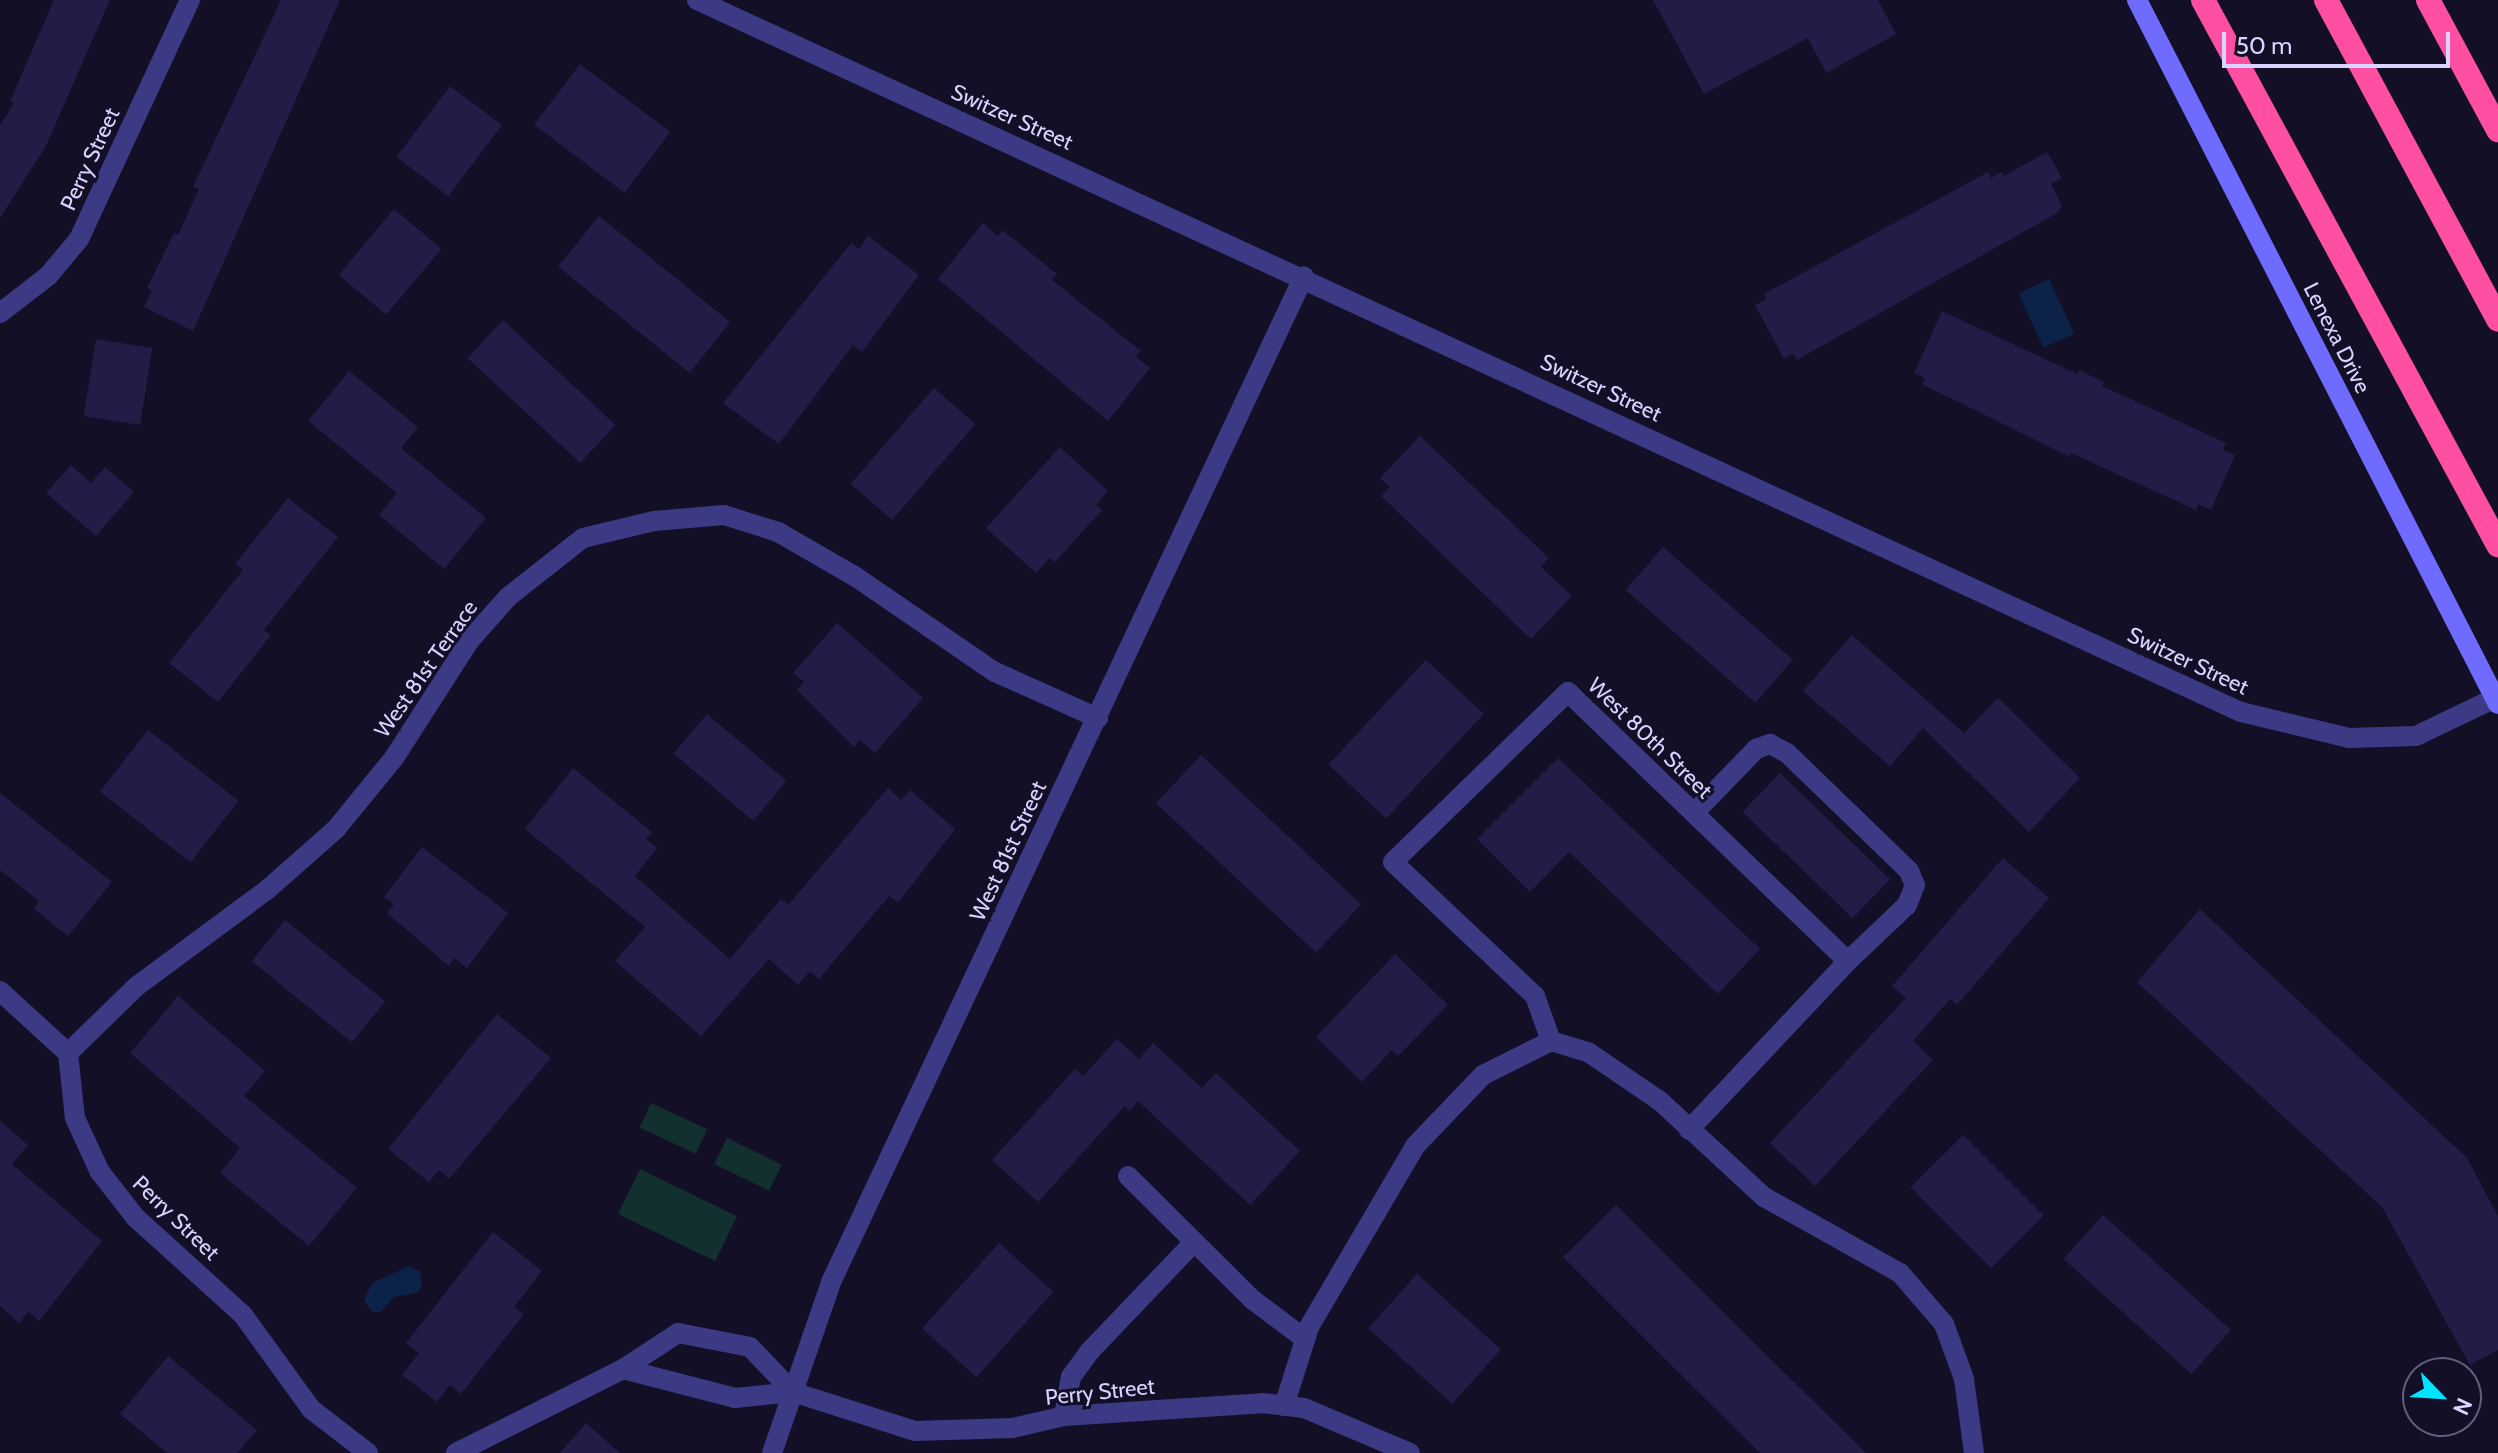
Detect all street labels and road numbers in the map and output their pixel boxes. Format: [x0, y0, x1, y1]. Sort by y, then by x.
street label: Switzer Street [947, 78, 1077, 156]
street label: Perry Street [55, 104, 125, 214]
street label: Lenexa Drive [2298, 278, 2376, 398]
street label: Switzer Street [1536, 348, 1666, 428]
street label: West 81st Terrace [369, 595, 483, 743]
street label: Switzer Street [2123, 621, 2253, 701]
street label: West 80th Street [1582, 672, 1718, 804]
street label: West 81st Street [964, 777, 1052, 925]
street label: Perry Street [127, 1170, 225, 1266]
street label: Perry Street [1044, 1373, 1156, 1411]

